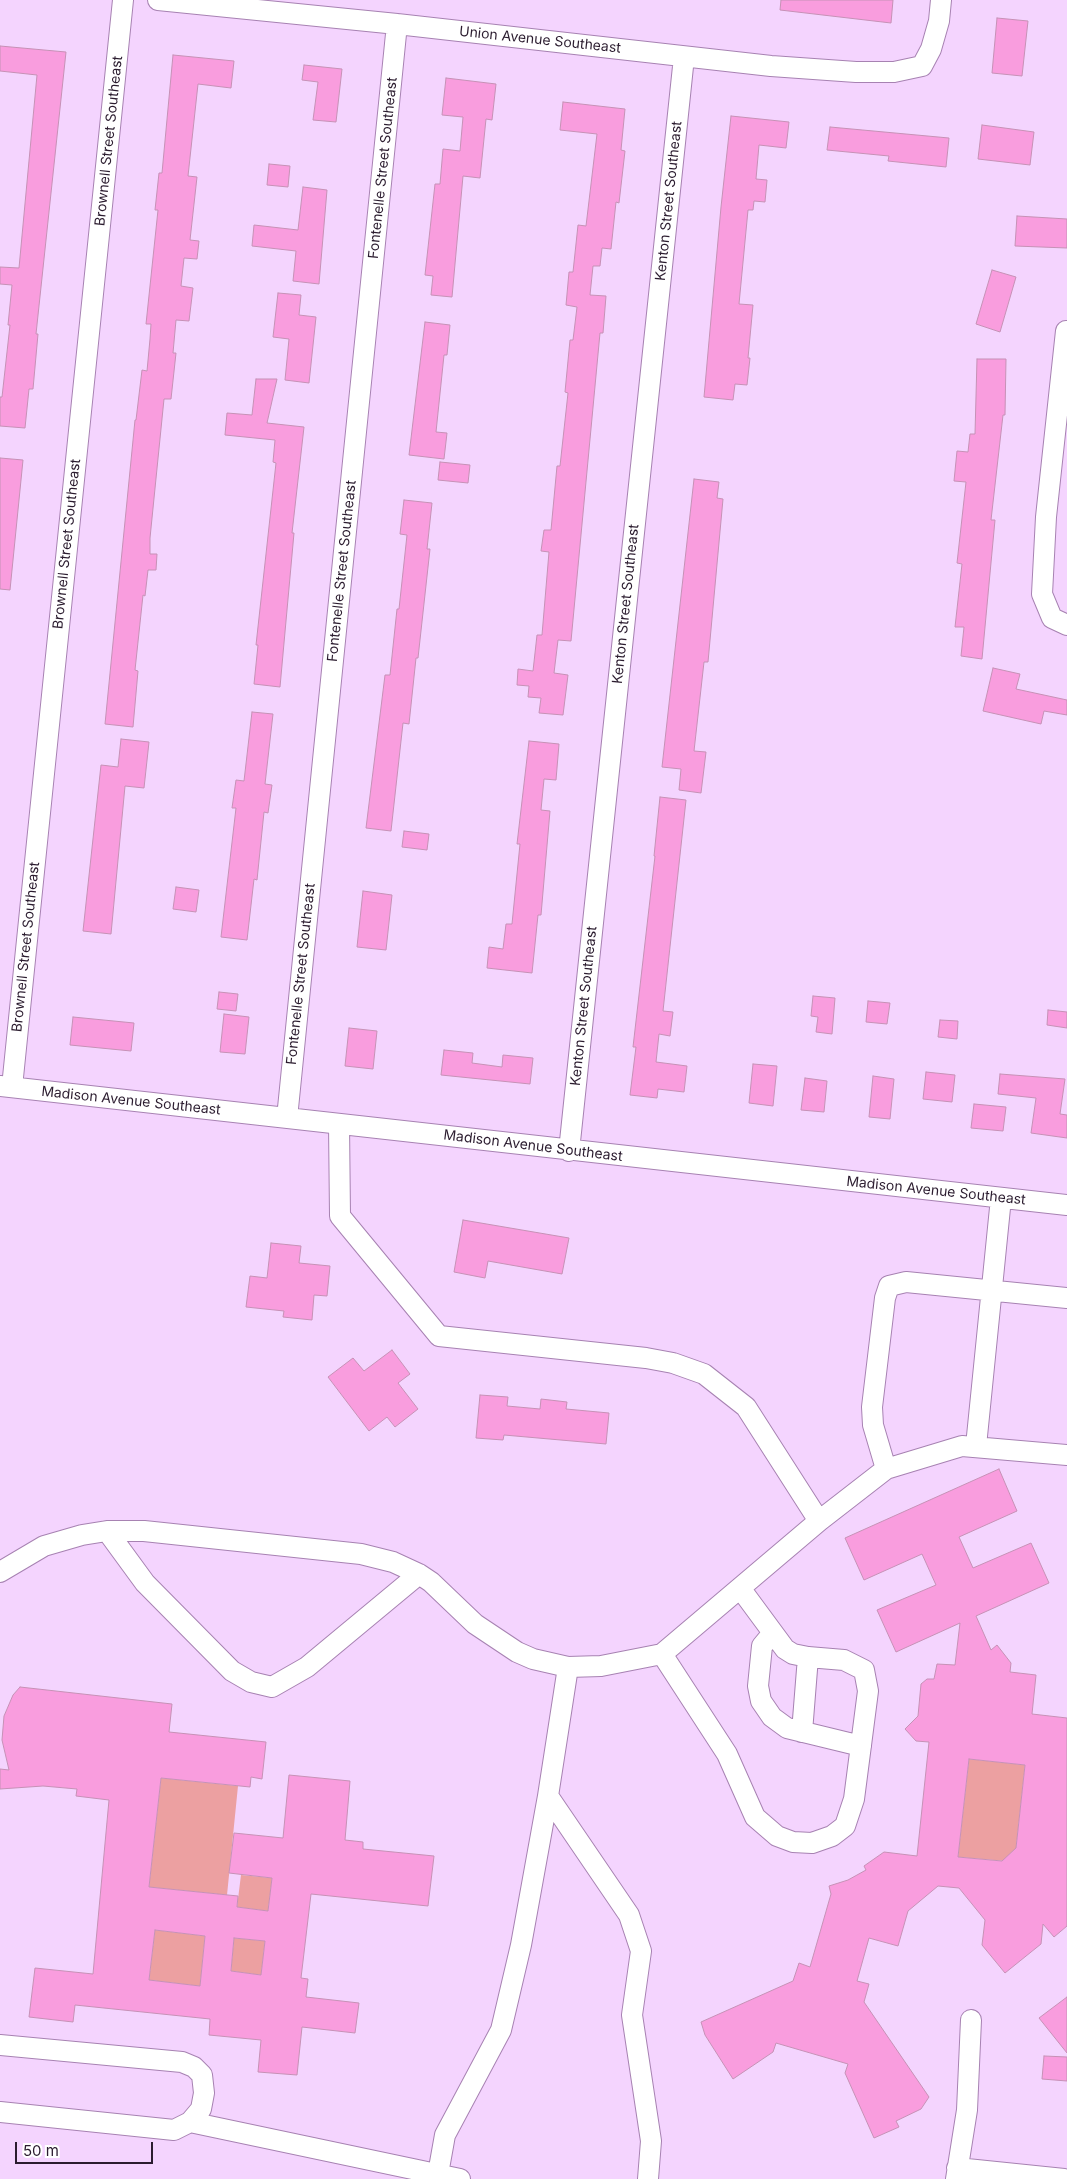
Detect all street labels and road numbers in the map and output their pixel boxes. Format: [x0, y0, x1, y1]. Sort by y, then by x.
street label: Union Avenue Southeast [458, 23, 622, 57]
street label: Brownell Street Southeast [92, 55, 126, 227]
street label: Fontenelle Street Southeast [365, 76, 401, 260]
street label: Kenton Street Southeast [652, 120, 686, 282]
street label: Brownell Street Southeast [50, 458, 84, 630]
street label: Fontenelle Street Southeast [324, 479, 360, 663]
street label: Kenton Street Southeast [609, 523, 643, 685]
street label: Brownell Street Southeast [9, 861, 43, 1033]
street label: Fontenelle Street Southeast [283, 882, 319, 1066]
street label: Kenton Street Southeast [567, 925, 601, 1087]
street label: Madison Avenue Southeast [41, 1083, 221, 1119]
street label: Madison Avenue Southeast [443, 1127, 623, 1165]
street label: Madison Avenue Southeast [846, 1173, 1026, 1209]

